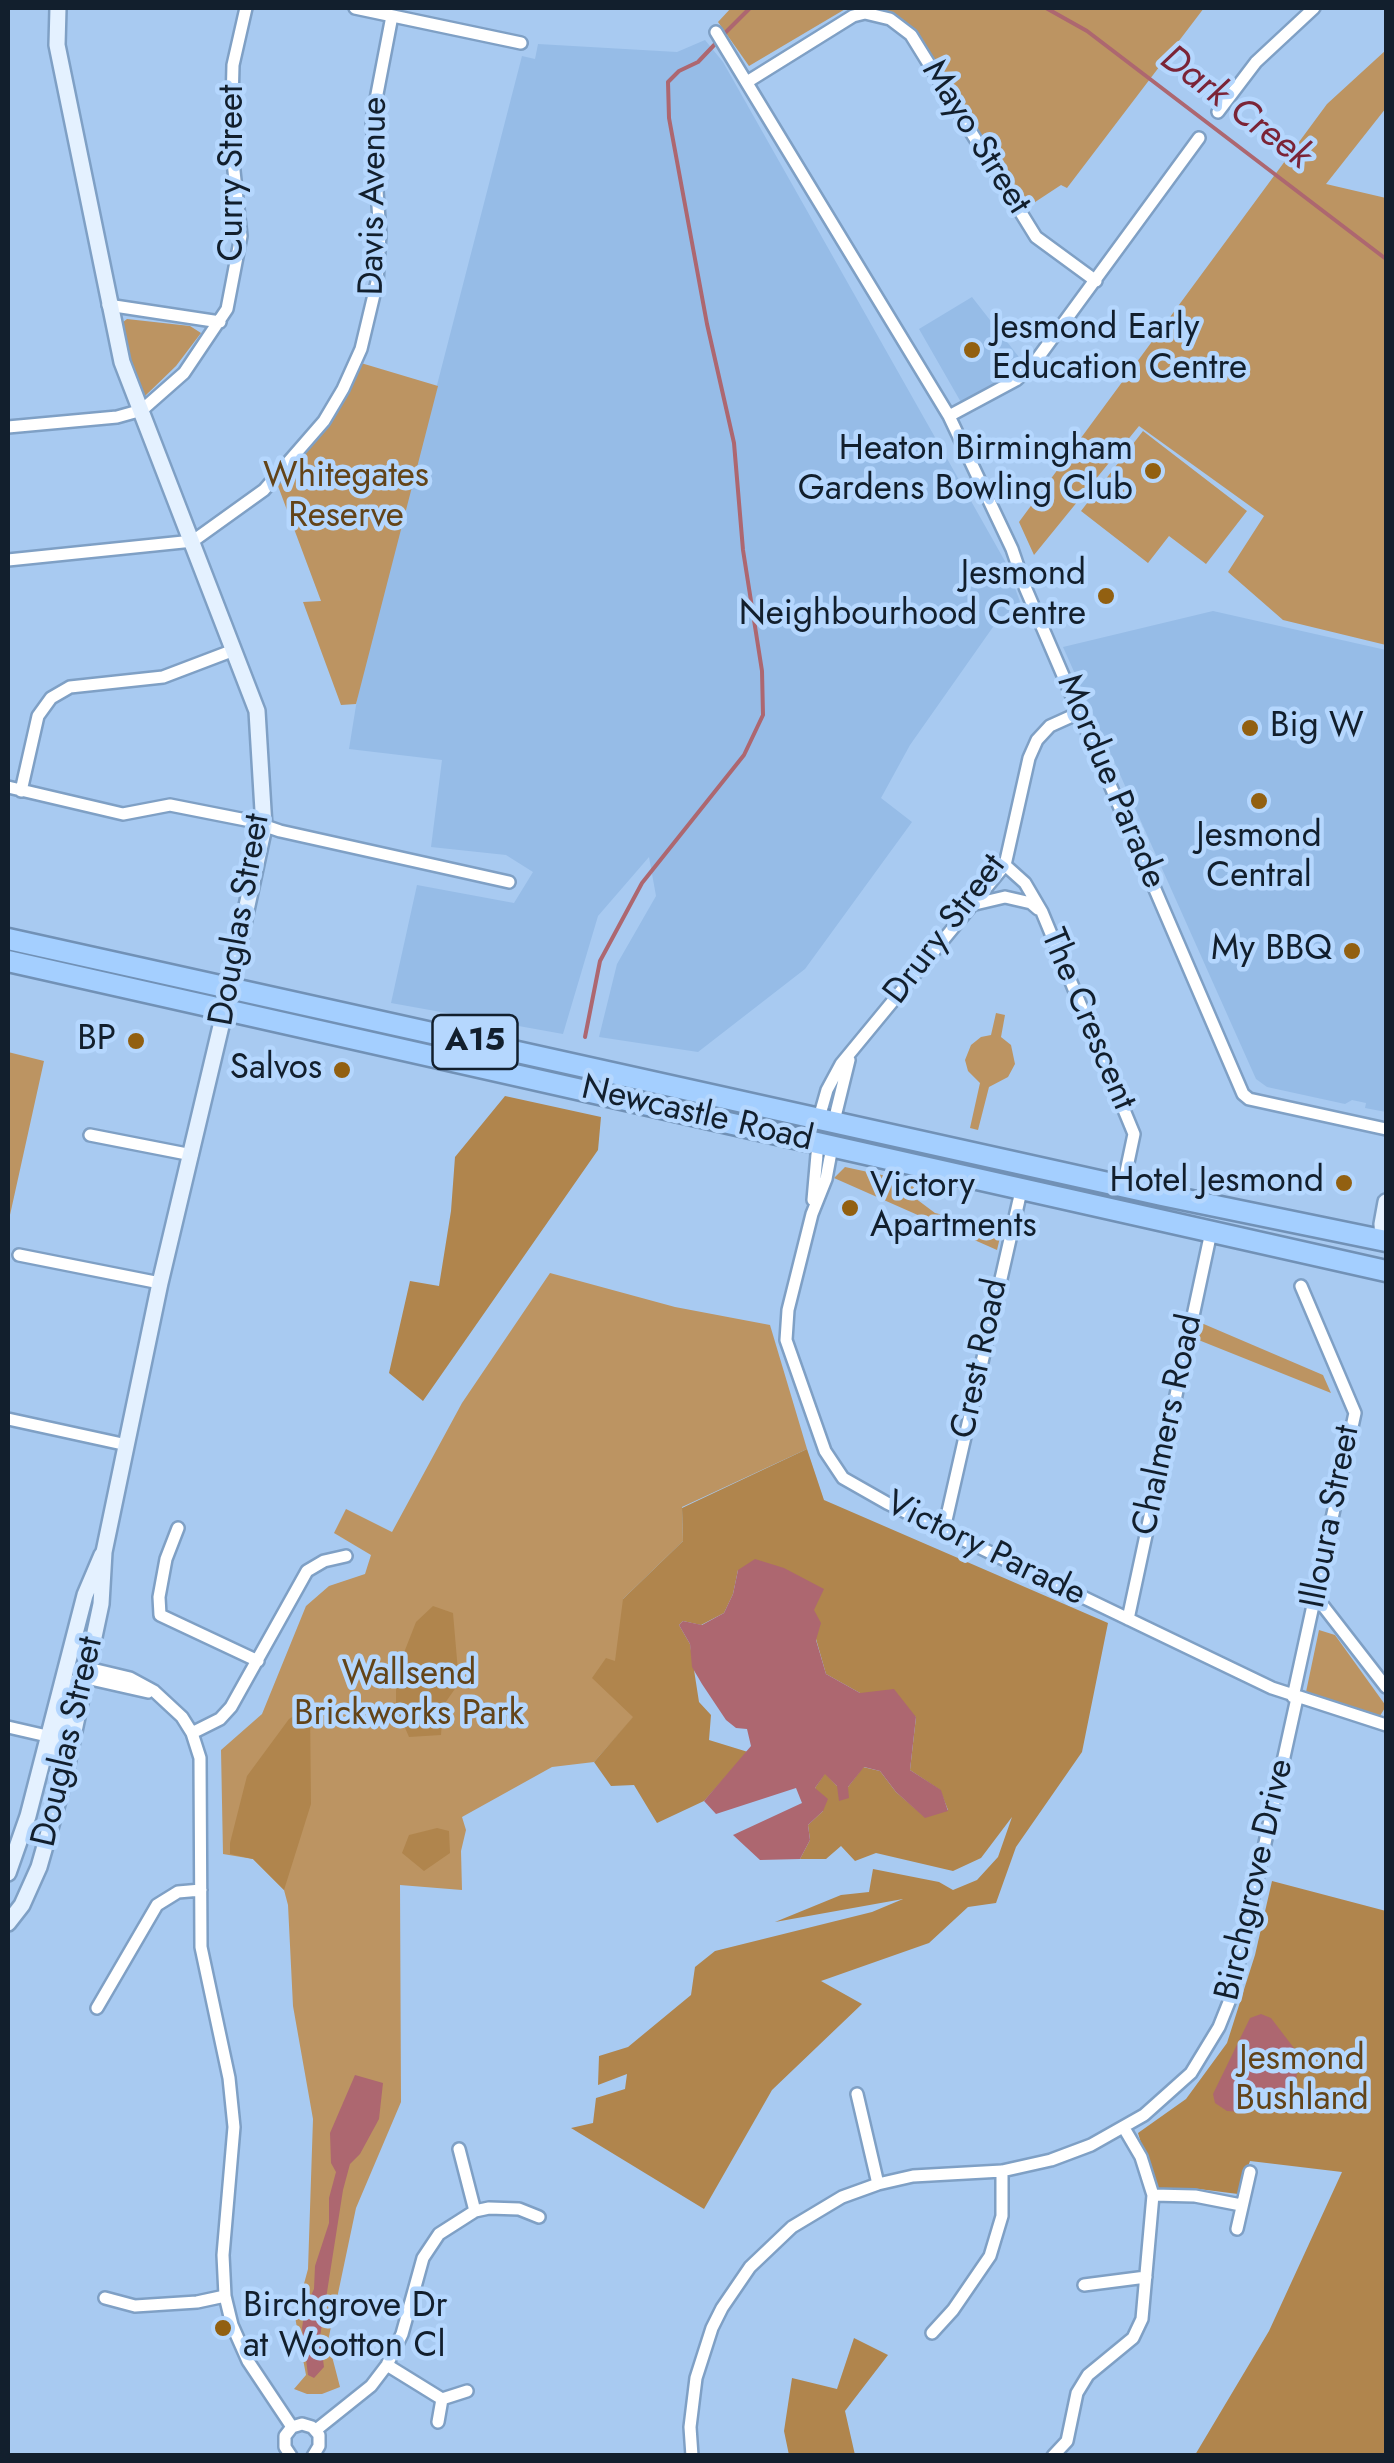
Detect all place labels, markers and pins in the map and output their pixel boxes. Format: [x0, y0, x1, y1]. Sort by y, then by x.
place label: Jesmond Early Education Centre [992, 309, 1247, 391]
marker: Jesmond Early Education Centre [961, 339, 983, 361]
place label: Heaton Birmingham Gardens Bowling Club [798, 430, 1133, 512]
marker: Heaton Birmingham Gardens Bowling Club [1142, 460, 1164, 482]
place label: Jesmond Neighbourhood Centre [739, 555, 1086, 637]
marker: Jesmond Neighbourhood Centre [1095, 585, 1117, 607]
place label: Big W [1270, 707, 1364, 749]
marker: Big W [1239, 717, 1261, 739]
marker: Jesmond Central [1248, 790, 1270, 812]
place label: Jesmond Central [1196, 817, 1322, 899]
place label: My BBQ [1211, 930, 1332, 972]
marker: My BBQ [1341, 940, 1363, 962]
place label: BP [77, 1020, 116, 1062]
marker: BP [125, 1030, 147, 1052]
place label: Salvos [230, 1049, 322, 1091]
marker: Salvos [331, 1059, 353, 1081]
place label: Hotel Jesmond [1110, 1162, 1324, 1204]
place label: Victory Apartments [870, 1167, 1036, 1249]
marker: Hotel Jesmond [1333, 1172, 1355, 1194]
marker: Victory Apartments [839, 1197, 861, 1219]
place label: Birchgrove Dr at Wootton Cl [243, 2287, 447, 2369]
marker: Birchgrove Dr at Wootton Cl [212, 2317, 234, 2339]

